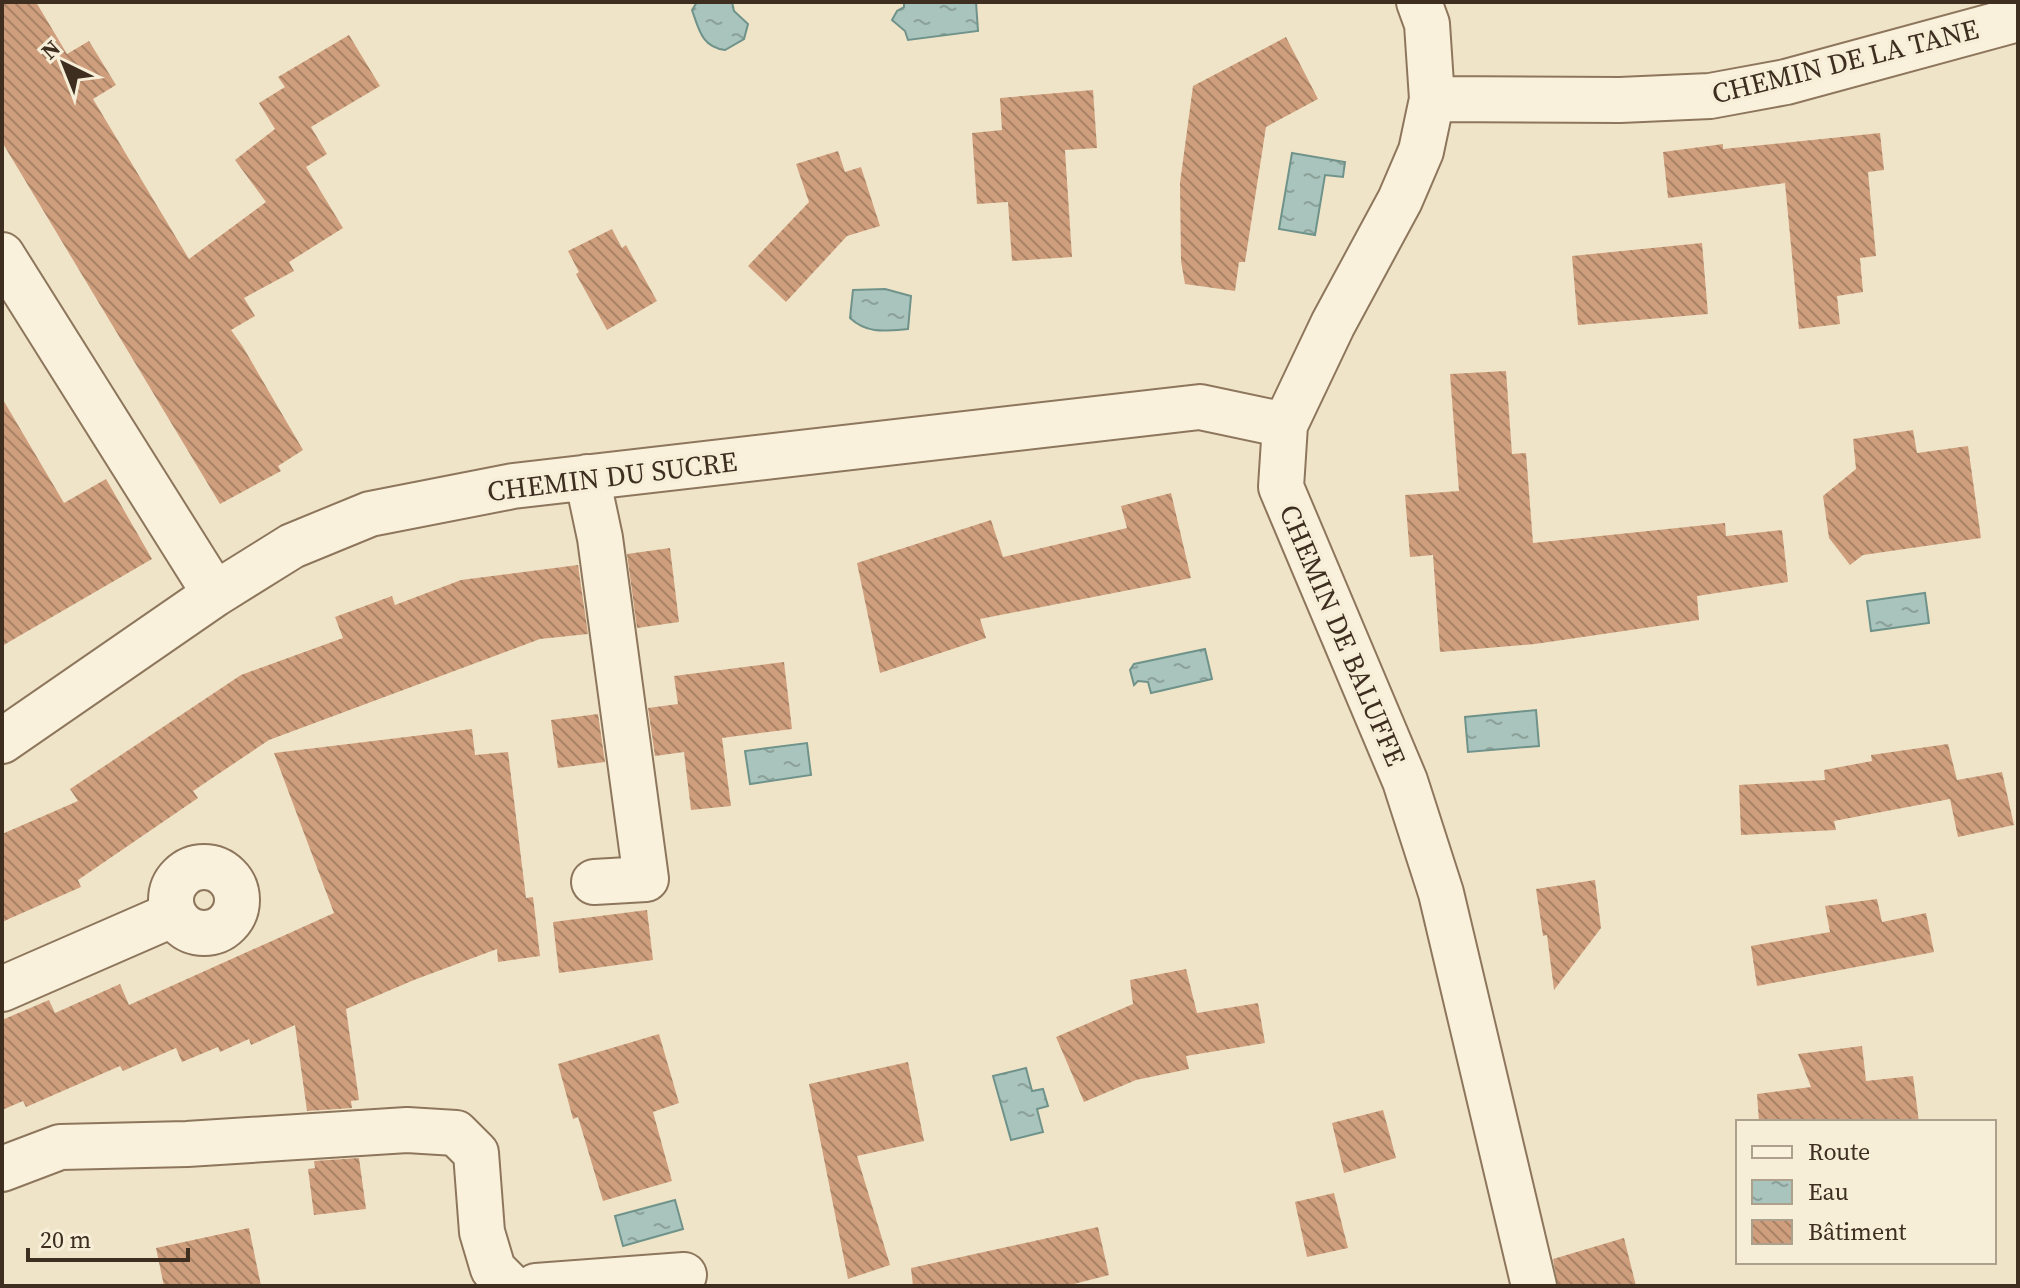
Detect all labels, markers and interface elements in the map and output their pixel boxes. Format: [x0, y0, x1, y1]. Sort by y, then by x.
street label: CHEMIN DE LA TANE [1708, 9, 1982, 113]
north arrow [24, 24, 104, 104]
text: N [34, 33, 66, 66]
street label: CHEMIN DU SUCRE [485, 442, 739, 510]
street label: CHEMIN DE BALUFFE [1271, 498, 1415, 772]
legend [1736, 1120, 1996, 1264]
text: Route [1808, 1135, 1870, 1168]
text: Eau [1808, 1175, 1849, 1208]
scale bar [28, 1212, 188, 1262]
text: Bâtiment [1808, 1215, 1907, 1248]
text: 20 m [40, 1223, 91, 1256]

